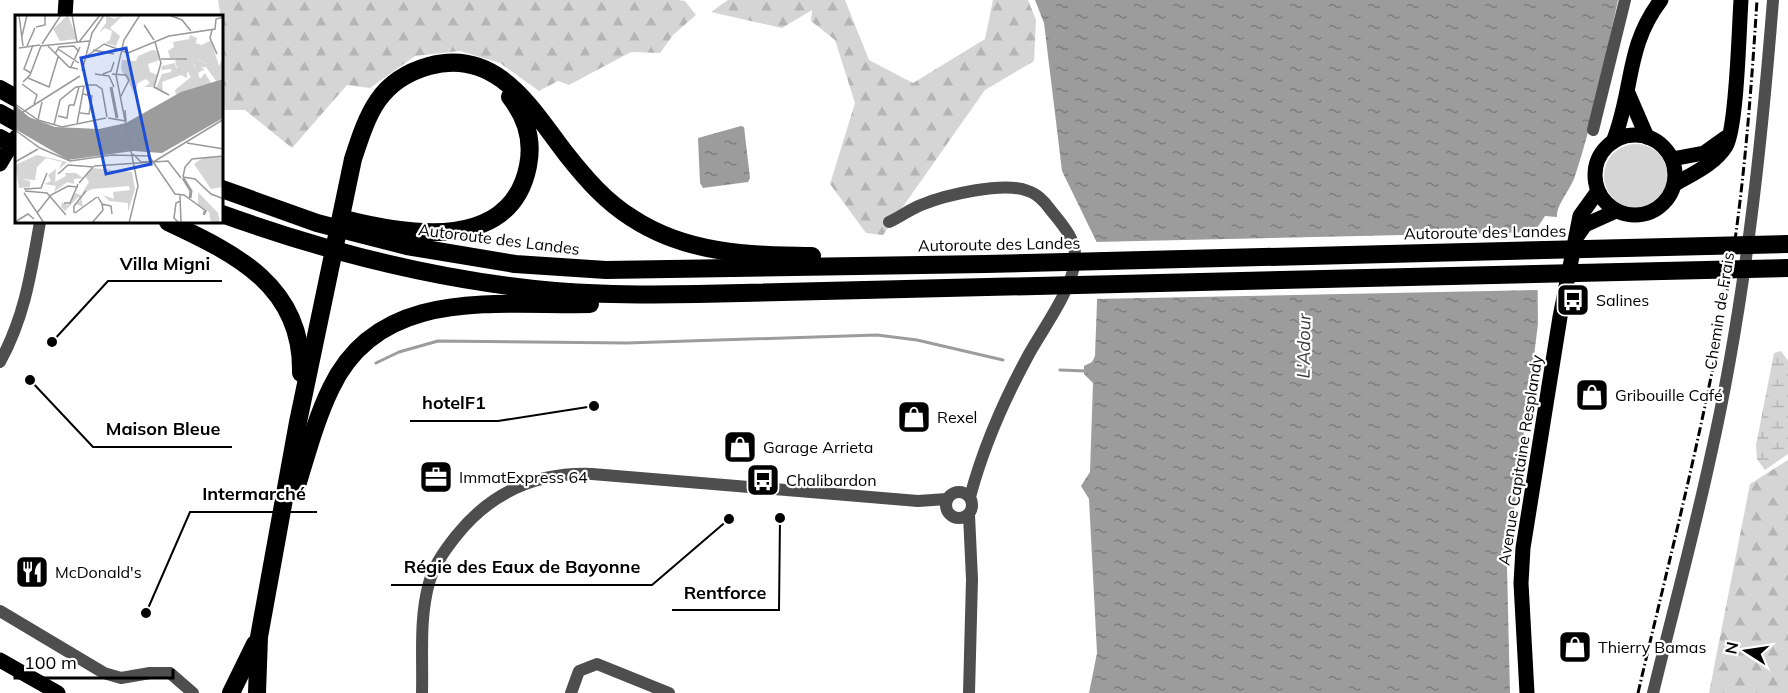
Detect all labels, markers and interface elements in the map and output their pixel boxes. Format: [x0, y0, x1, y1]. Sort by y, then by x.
inset map [15, 15, 224, 224]
street label: Autoroute des Landes [417, 219, 581, 259]
street label: Autoroute des Landes [1404, 221, 1566, 243]
street label: Autoroute des Landes [918, 233, 1080, 255]
callout: Villa Migni [108, 245, 222, 281]
street label: Chemin de Frais [1700, 251, 1738, 371]
text: Villa Migni [119, 252, 210, 275]
bus stop icon: Salines [1555, 282, 1591, 318]
place label: Salines [1596, 290, 1649, 310]
water label: L'Adour [1291, 312, 1316, 379]
street label: Avenue Capitaine Resplandy [1493, 353, 1547, 567]
shop icon: Gribouille Café [1574, 377, 1610, 413]
callout: hotelF1 [410, 385, 498, 421]
place label: Gribouille Café [1615, 385, 1723, 405]
text: hotelF1 [422, 391, 486, 414]
shop icon: Rexel [896, 399, 932, 435]
place label: Rexel [937, 407, 977, 427]
callout: Maison Bleue [93, 411, 232, 447]
text: Maison Bleue [106, 417, 220, 440]
shop icon: Garage Arrieta [722, 429, 758, 465]
place label: Garage Arrieta [763, 437, 873, 457]
office icon: ImmatExpress 64 [418, 459, 454, 495]
bus stop icon: Chalibardon [745, 462, 781, 498]
place label: ImmatExpress 64 [459, 467, 588, 487]
place label: Chalibardon [786, 470, 877, 490]
callout: Intermarché [190, 476, 317, 512]
text: Intermarché [202, 482, 306, 505]
callout: Régie des Eaux de Bayonne [391, 549, 652, 585]
restaurant icon: McDonald's [14, 554, 50, 590]
text: Régie des Eaux de Bayonne [404, 555, 640, 578]
place label: McDonald's [55, 562, 142, 582]
callout: Rentforce [672, 574, 779, 610]
text: Rentforce [684, 581, 766, 604]
north arrow [1716, 621, 1776, 681]
shop icon: Thierry Bamas [1557, 629, 1593, 665]
place label: Thierry Bamas [1598, 637, 1706, 657]
text: N [1720, 640, 1742, 656]
scale bar [15, 642, 172, 680]
text: 100 m [24, 651, 77, 674]

